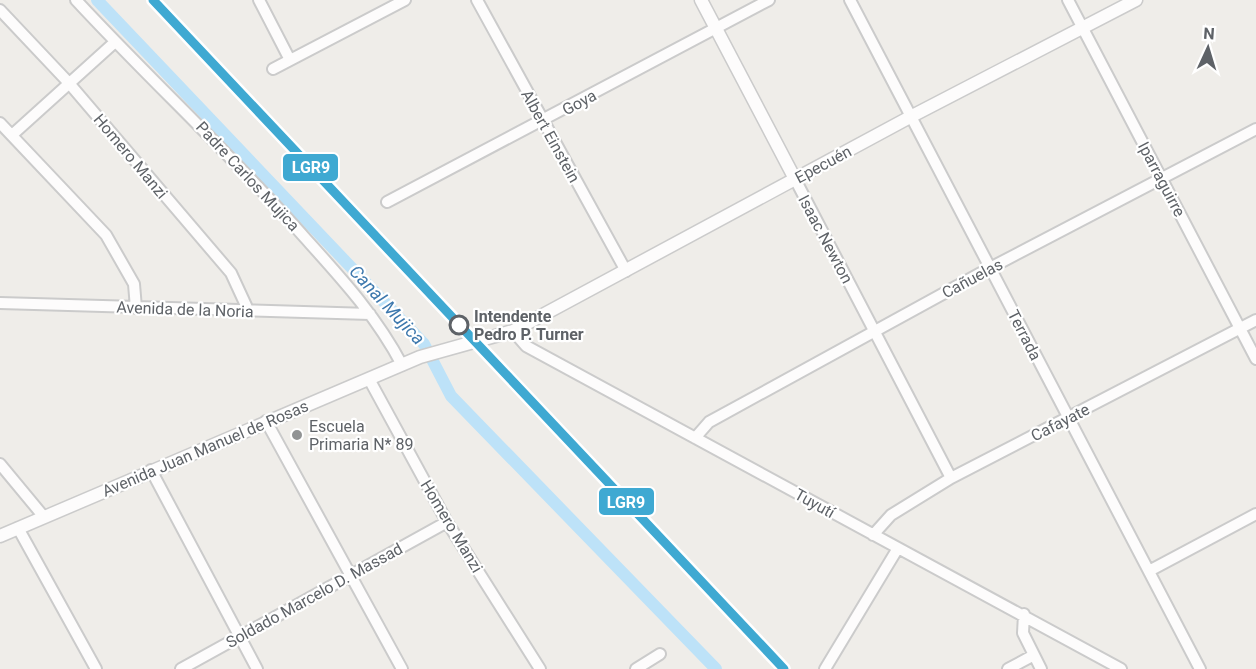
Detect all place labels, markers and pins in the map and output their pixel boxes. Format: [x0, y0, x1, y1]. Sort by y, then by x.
place label: Intendente Pedro P. Turner [474, 307, 584, 344]
marker: Intendente Pedro P. Turner [449, 315, 469, 335]
place label: Escuela Primaria N* 89 [309, 417, 413, 454]
marker: Escuela Primaria N* 89 [290, 428, 304, 442]

